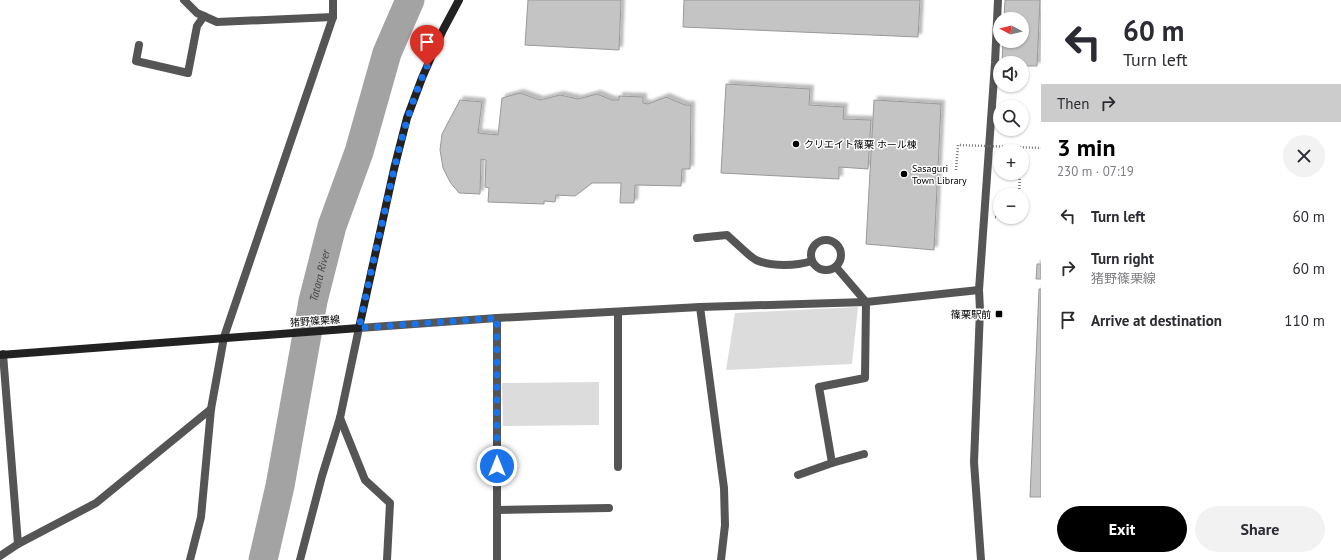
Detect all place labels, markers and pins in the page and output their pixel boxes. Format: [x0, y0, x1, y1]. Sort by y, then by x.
pin [410, 25, 444, 66]
place label: クリエイト篠栗 ホール棟 [804, 138, 917, 151]
marker: クリエイト篠栗 ホール棟 [791, 139, 801, 149]
place label: Sasaguri Town Library [912, 162, 967, 187]
marker: Sasaguri Town Library [899, 169, 909, 179]
place label: 篠栗駅前 [951, 308, 991, 321]
marker: 篠栗駅前 [994, 309, 1004, 319]

